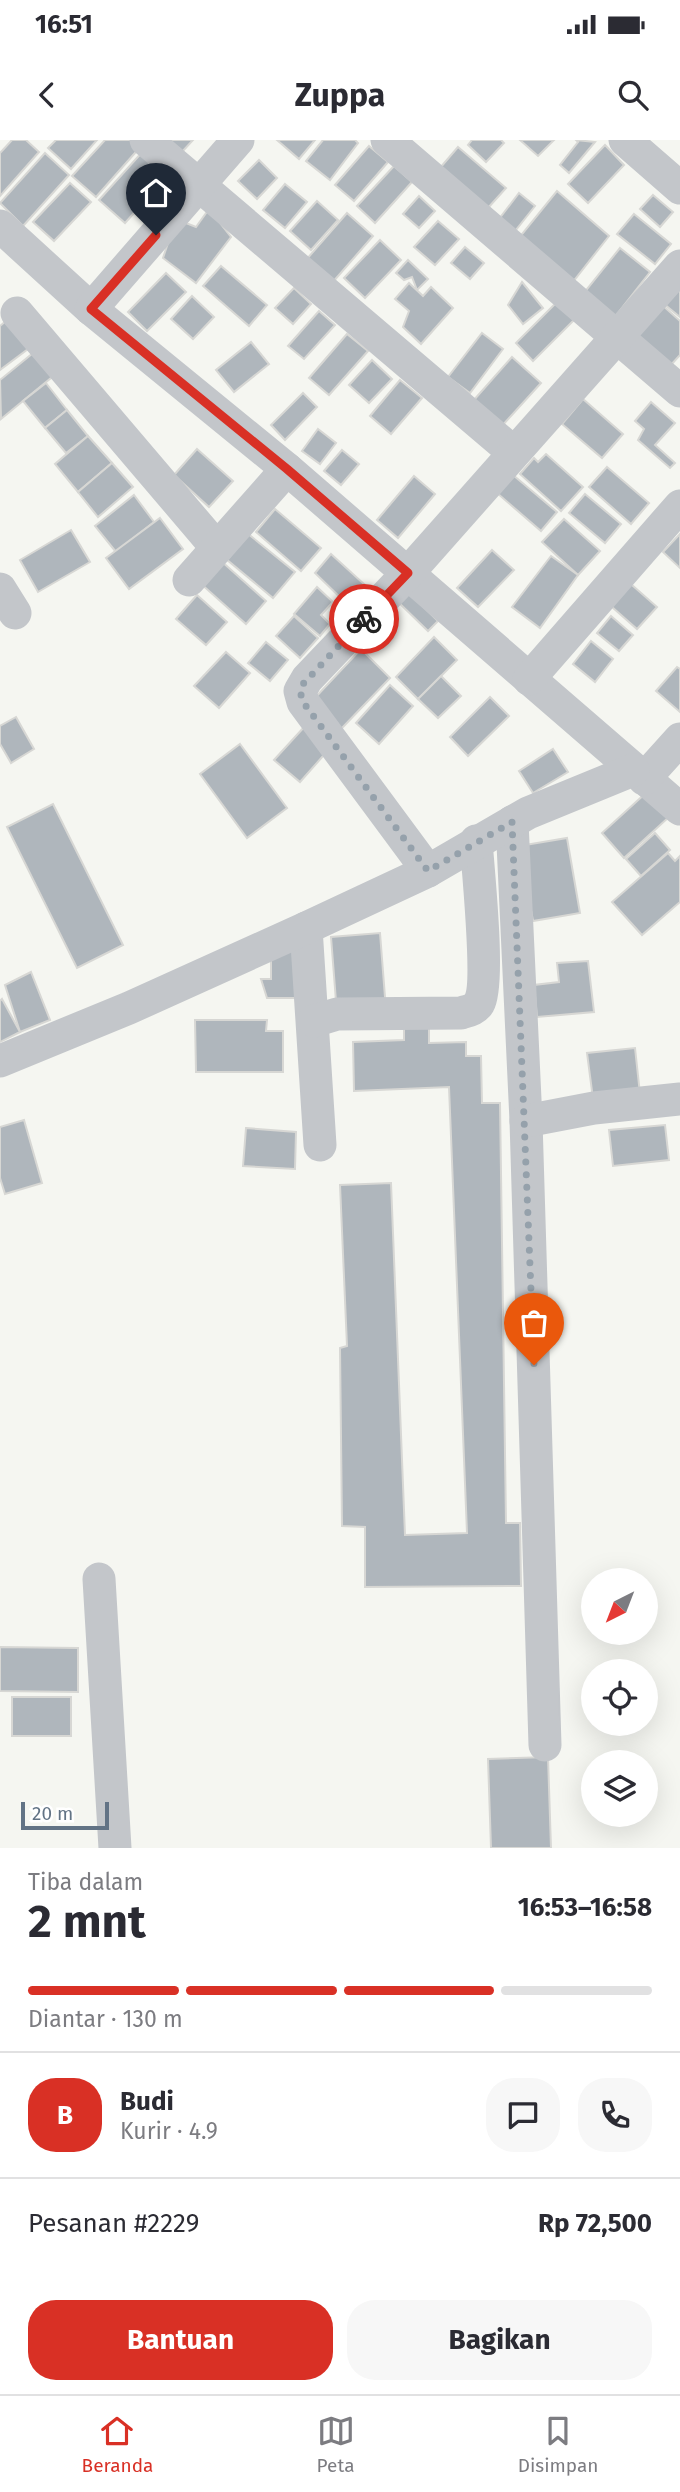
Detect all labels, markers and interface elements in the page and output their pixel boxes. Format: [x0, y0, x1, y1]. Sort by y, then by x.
text: 16:51 [35, 9, 93, 40]
icon: back [28, 76, 66, 114]
text: Zuppa [295, 76, 385, 114]
icon: search [614, 76, 652, 114]
pin [126, 163, 186, 235]
icon: home [137, 174, 175, 212]
courier [329, 584, 399, 654]
icon: bike [345, 600, 383, 638]
pin [504, 1293, 564, 1365]
icon: bag [515, 1304, 553, 1342]
north arrow [581, 1568, 658, 1645]
map controls [581, 1568, 658, 1827]
button: locate [581, 1659, 658, 1736]
button: layers [581, 1750, 658, 1827]
scale bar [21, 1799, 108, 1831]
text: 20 m [32, 1802, 73, 1825]
text: Tiba dalam [28, 1868, 143, 1896]
text: 16:53–16:58 [518, 1892, 652, 1923]
text: 2 mnt [28, 1894, 146, 1949]
text: Diantar · 130 m [28, 2005, 183, 2033]
button: chat [486, 2078, 560, 2152]
button: phone [578, 2078, 652, 2152]
text: Budi [120, 2086, 174, 2117]
text: B [57, 2100, 73, 2131]
text: Kurir · 4.9 [120, 2117, 218, 2145]
text: Pesanan #2229 [28, 2208, 199, 2239]
text: Rp 72,500 [538, 2208, 652, 2239]
button: Bantuan [28, 2300, 333, 2380]
button: Bagikan [347, 2300, 652, 2380]
tab: Beranda [82, 2412, 153, 2477]
tab: Peta [317, 2412, 355, 2477]
tab: Disimpan [518, 2412, 598, 2477]

